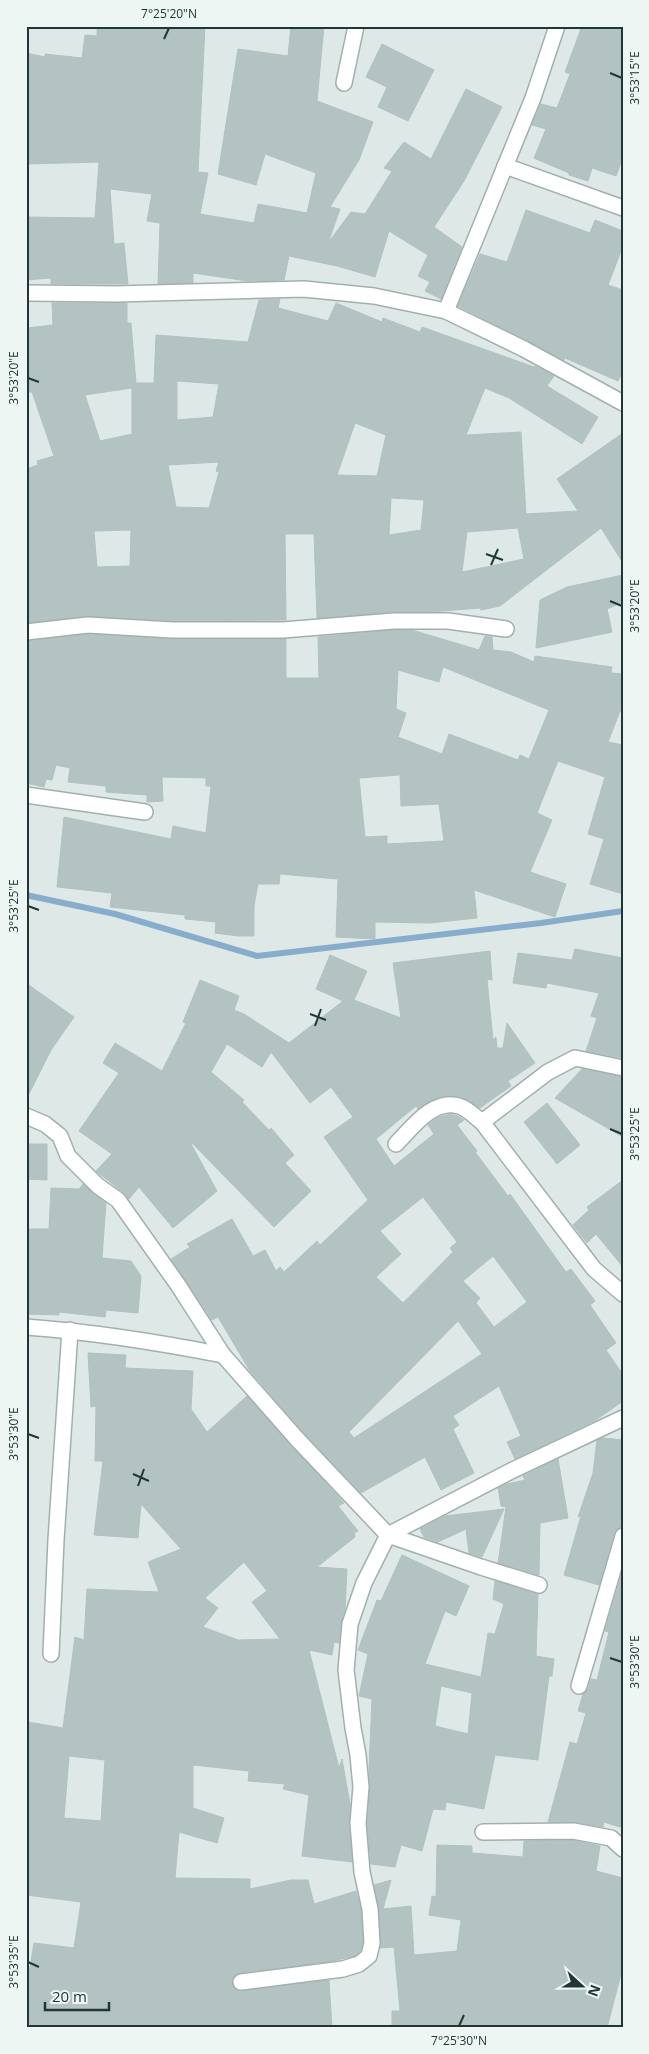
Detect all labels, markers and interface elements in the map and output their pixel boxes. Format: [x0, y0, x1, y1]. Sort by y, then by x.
text: 7°25'20"N [141, 5, 197, 22]
text: 3°53'15"E [626, 51, 643, 105]
text: 3°53'20"E [5, 351, 22, 405]
text: 3°53'20"E [626, 579, 643, 633]
text: 3°53'25"E [5, 879, 22, 933]
text: 3°53'25"E [626, 1107, 643, 1161]
text: 3°53'30"E [5, 1407, 22, 1461]
text: 3°53'30"E [626, 1635, 643, 1689]
text: 3°53'35"E [5, 1935, 22, 1989]
north arrow [556, 1962, 606, 2012]
scale bar [45, 1979, 109, 2011]
text: N [584, 1982, 606, 2000]
text: 20 m [52, 1986, 87, 2006]
text: 7°25'30"N [431, 2032, 487, 2049]

